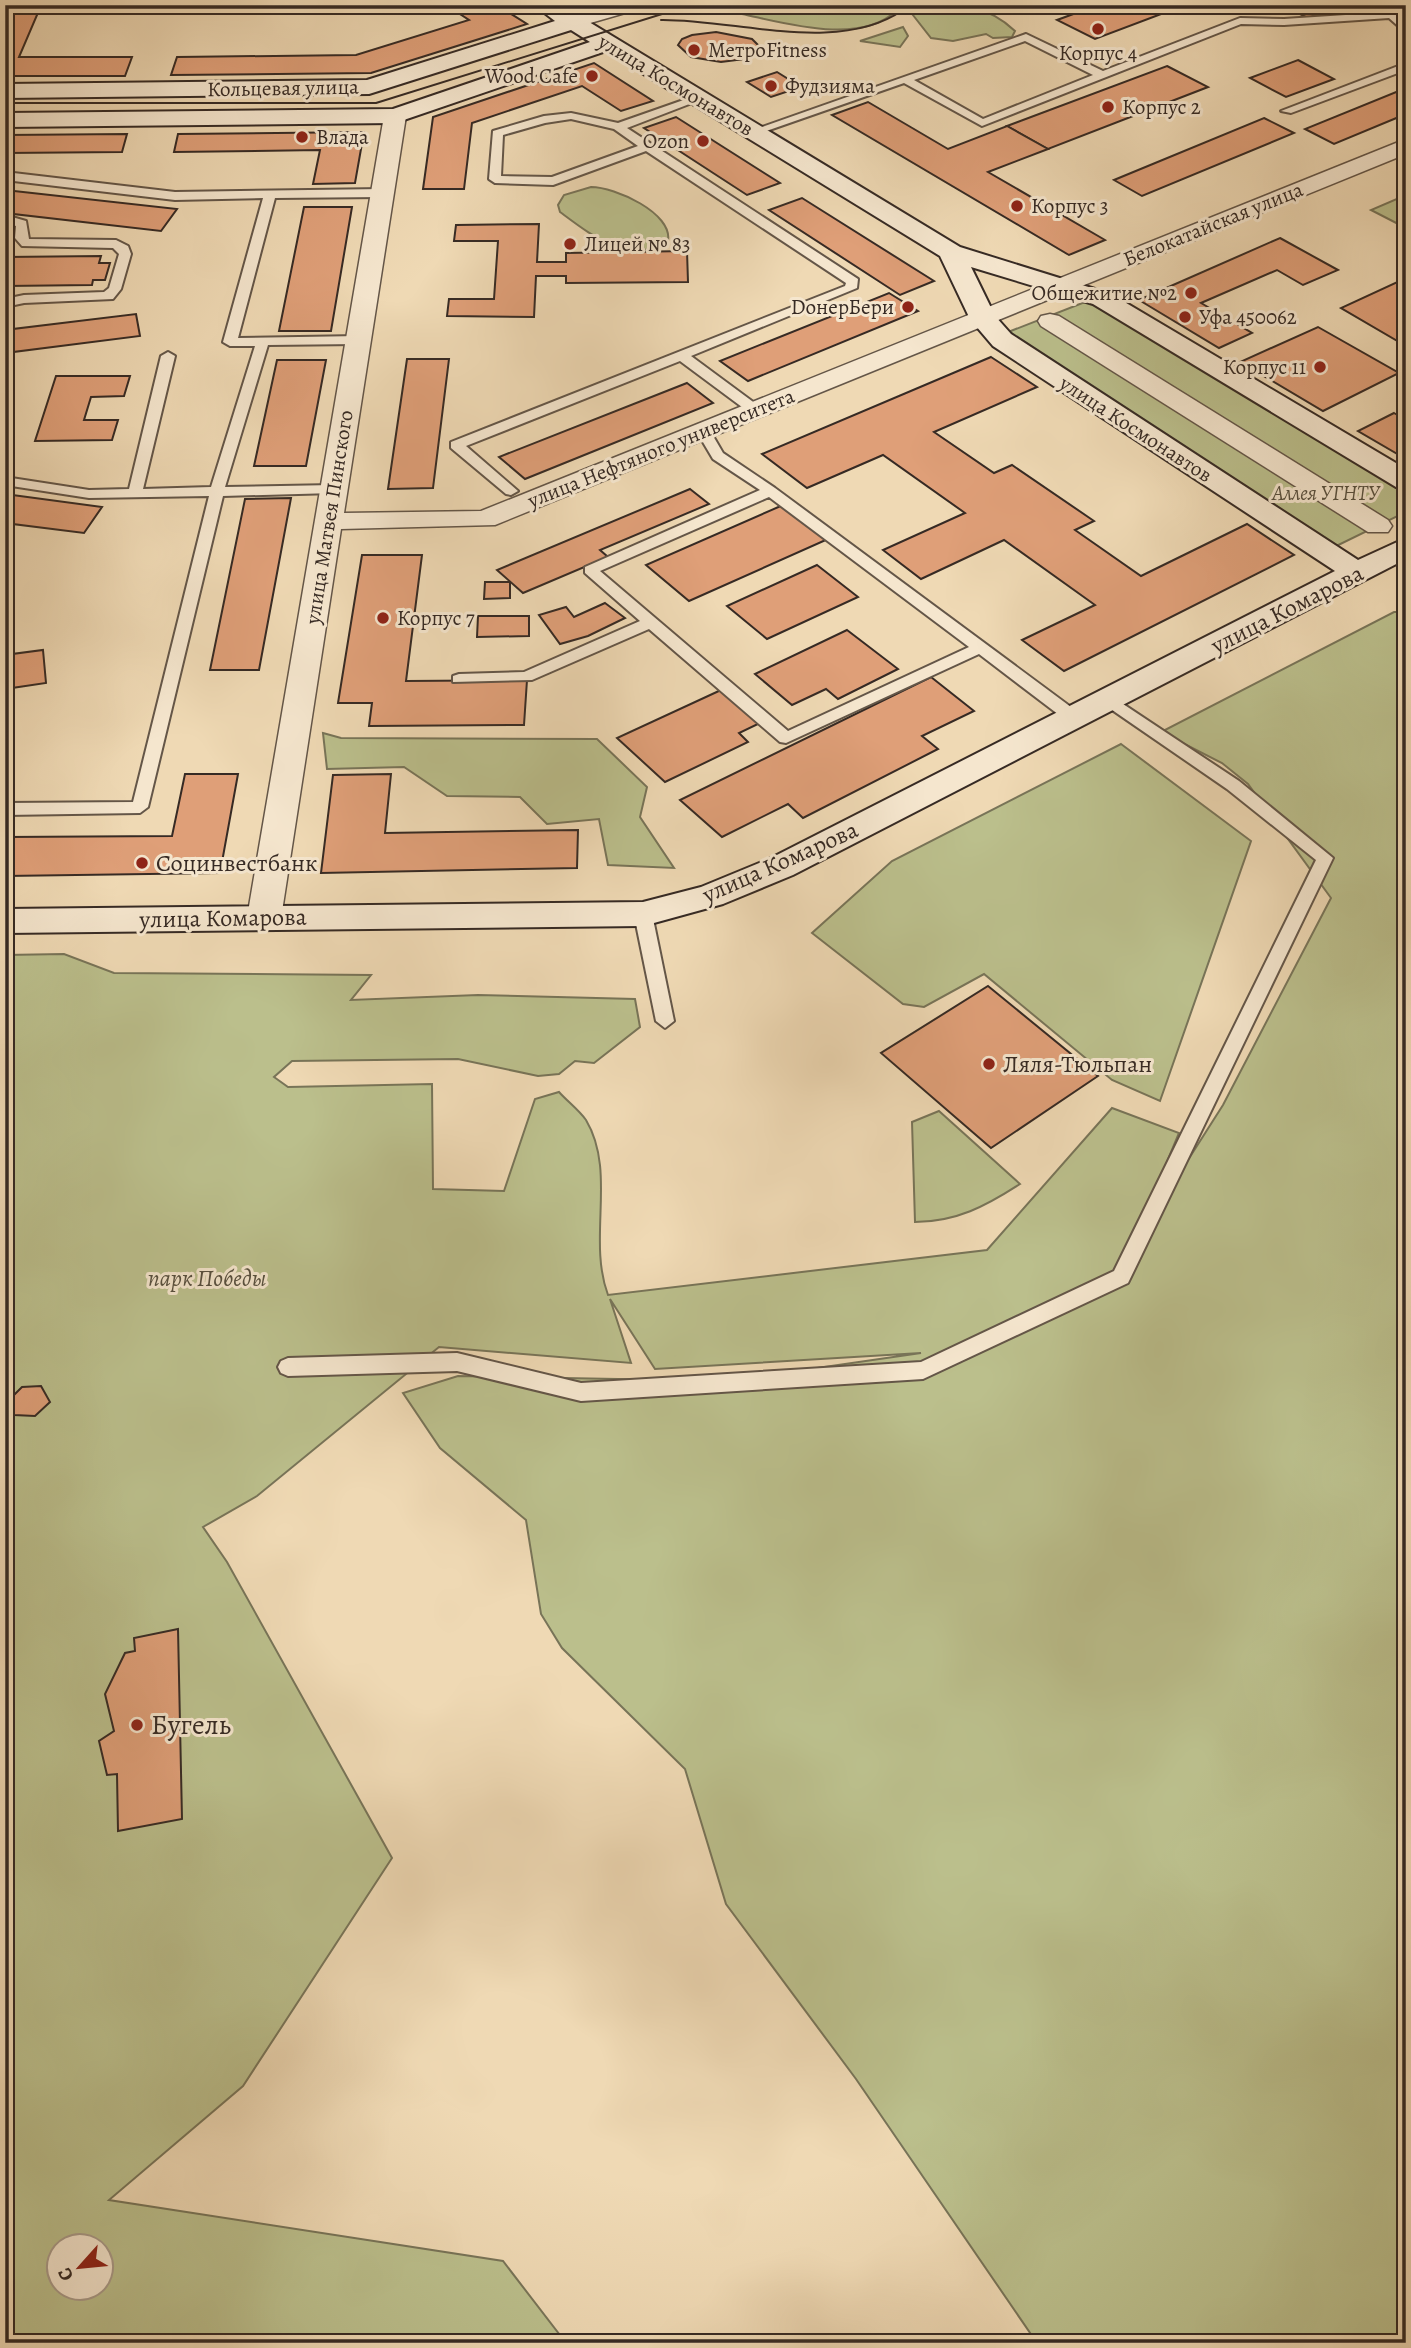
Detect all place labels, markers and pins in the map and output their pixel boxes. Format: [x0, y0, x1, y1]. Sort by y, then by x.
marker: Корпус 4 [1090, 21, 1106, 37]
place label: МетроFitness [708, 36, 827, 64]
place label: Корпус 4 [1059, 39, 1137, 67]
marker: МетроFitness [686, 42, 702, 58]
place label: Wood Cafe [484, 62, 578, 90]
marker: Wood Cafe [584, 68, 600, 84]
place label: Фудзияма [785, 72, 875, 100]
marker: Фудзияма [763, 78, 779, 94]
place label: Корпус 2 [1122, 93, 1201, 121]
marker: Корпус 2 [1100, 99, 1116, 115]
place label: Влада [316, 123, 369, 151]
place label: Ozon [643, 127, 689, 155]
marker: Влада [294, 129, 310, 145]
marker: Ozon [695, 133, 711, 149]
place label: Корпус 3 [1031, 192, 1109, 220]
marker: Корпус 3 [1009, 198, 1025, 214]
place label: Лицей № 83 [584, 230, 691, 258]
marker: Лицей № 83 [562, 236, 578, 252]
place label: Общежитие №2 [1032, 279, 1177, 307]
marker: Общежитие №2 [1183, 285, 1199, 301]
place label: DонерБери [791, 293, 894, 321]
marker: DонерБери [900, 299, 916, 315]
place label: Уфа 450062 [1199, 303, 1297, 331]
marker: Уфа 450062 [1177, 309, 1193, 325]
place label: Корпус 11 [1223, 353, 1306, 381]
marker: Корпус 11 [1312, 359, 1328, 375]
place label: Корпус 7 [397, 604, 475, 632]
marker: Корпус 7 [375, 610, 391, 626]
place label: Социнвестбанк [156, 847, 318, 879]
marker: Социнвестбанк [134, 855, 150, 871]
place label: Ляля-Тюльпан [1003, 1048, 1152, 1080]
marker: Ляля-Тюльпан [981, 1056, 997, 1072]
place label: Бугель [151, 1706, 231, 1744]
marker: Бугель [129, 1717, 145, 1733]

